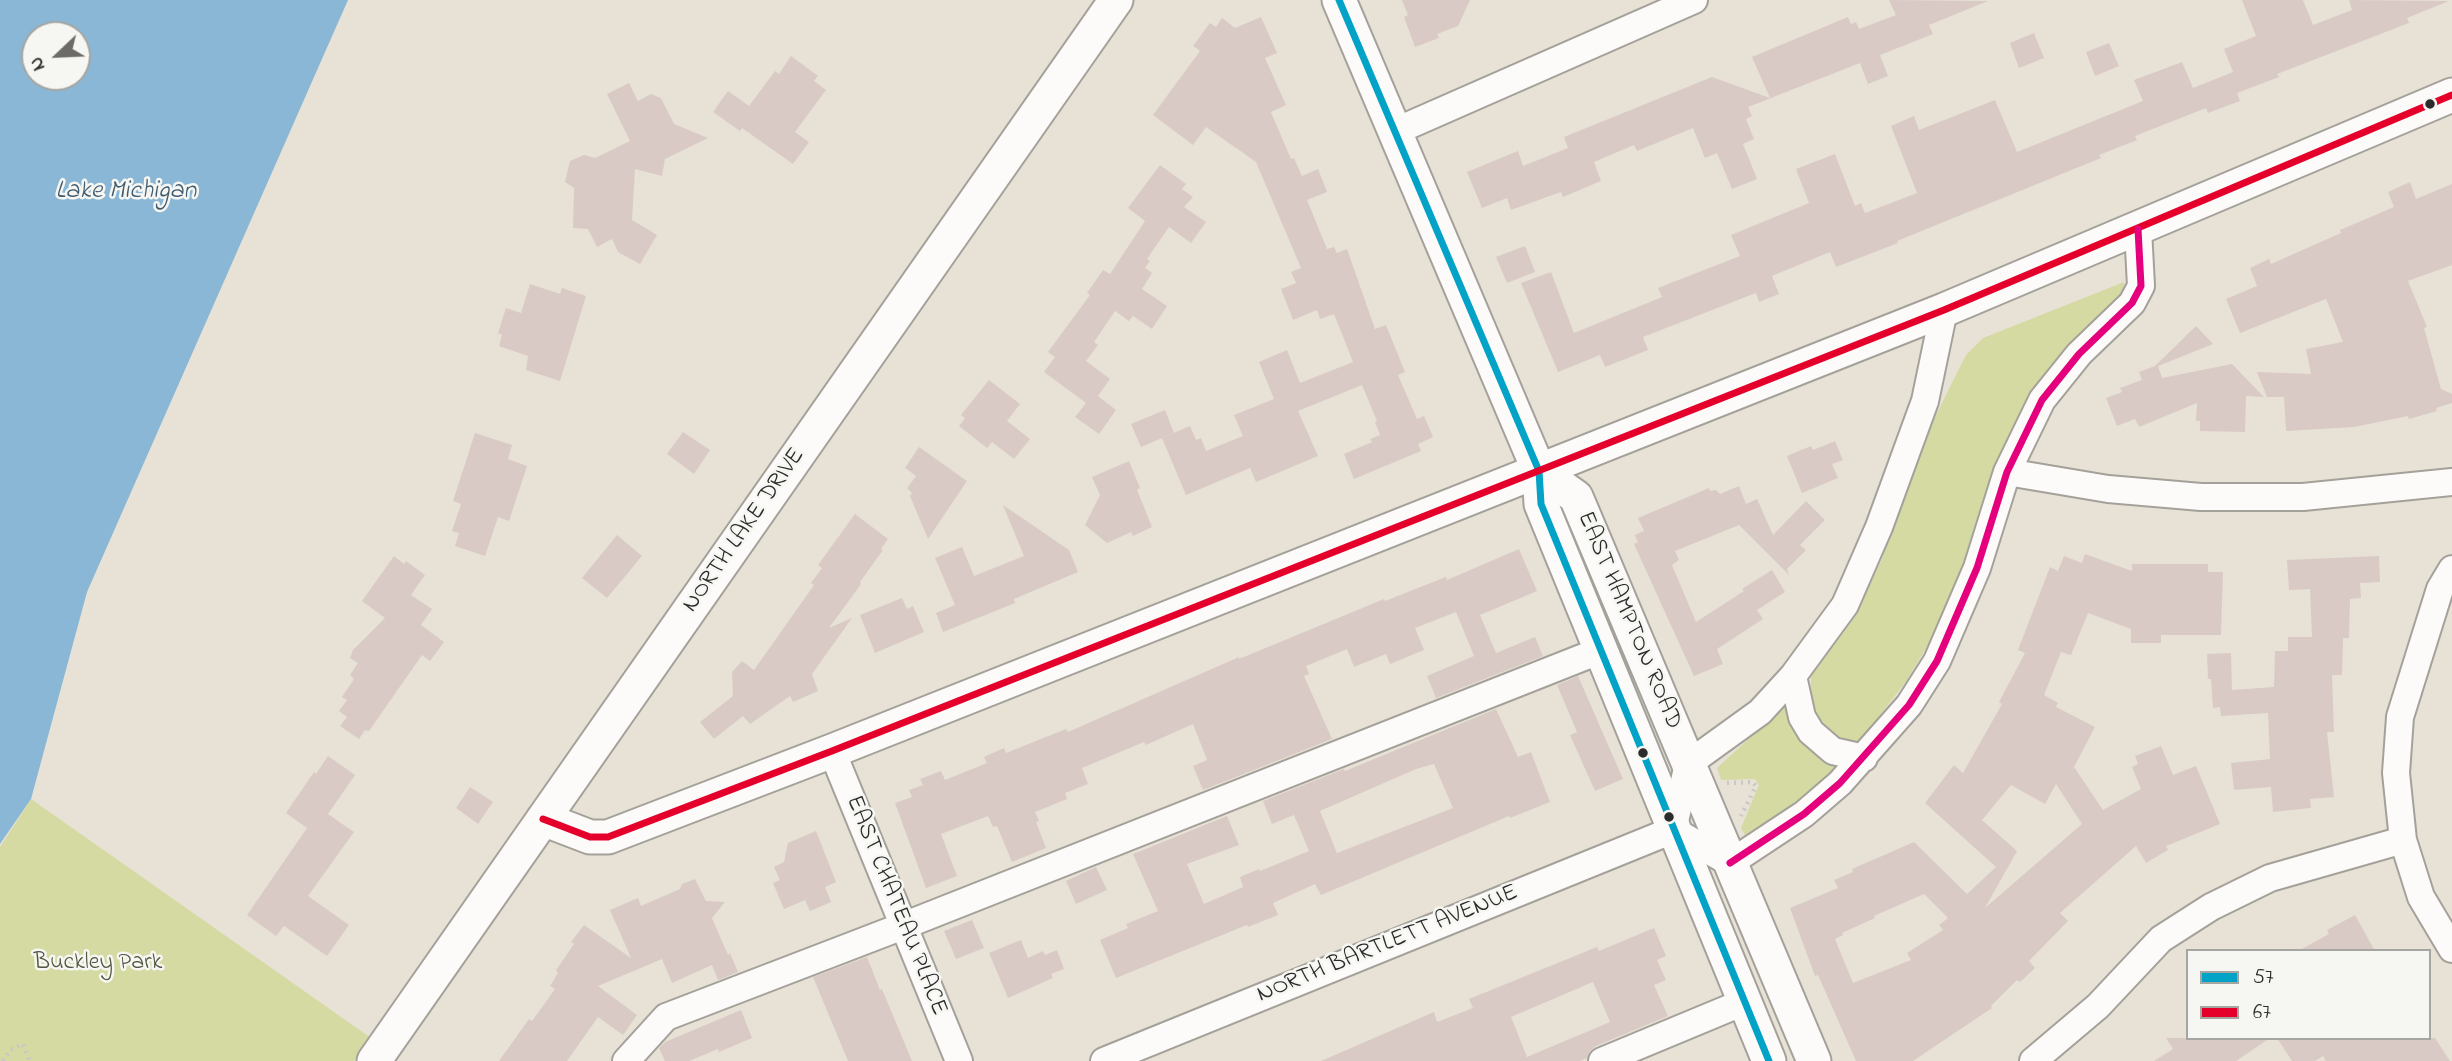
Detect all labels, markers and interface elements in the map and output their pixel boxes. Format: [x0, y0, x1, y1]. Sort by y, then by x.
north arrow [21, 21, 91, 91]
text: N [23, 52, 53, 75]
unlabelled marker [2423, 97, 2437, 111]
water label: Lake Michigan [56, 177, 196, 209]
street label: NORTH LAKE DRIVE [677, 443, 813, 619]
street label: EAST HAMPTON ROAD [1569, 508, 1687, 734]
unlabelled marker [1636, 746, 1650, 760]
street label: EAST CHATEAU PLACE [838, 792, 952, 1020]
unlabelled marker [1662, 810, 1676, 824]
street label: NORTH BARTLETT AVENUE [1253, 879, 1523, 1011]
legend [2186, 949, 2431, 1040]
park label: Buckley Park [34, 950, 162, 978]
text: 57 [2253, 963, 2274, 993]
text: 67 [2253, 998, 2271, 1028]

